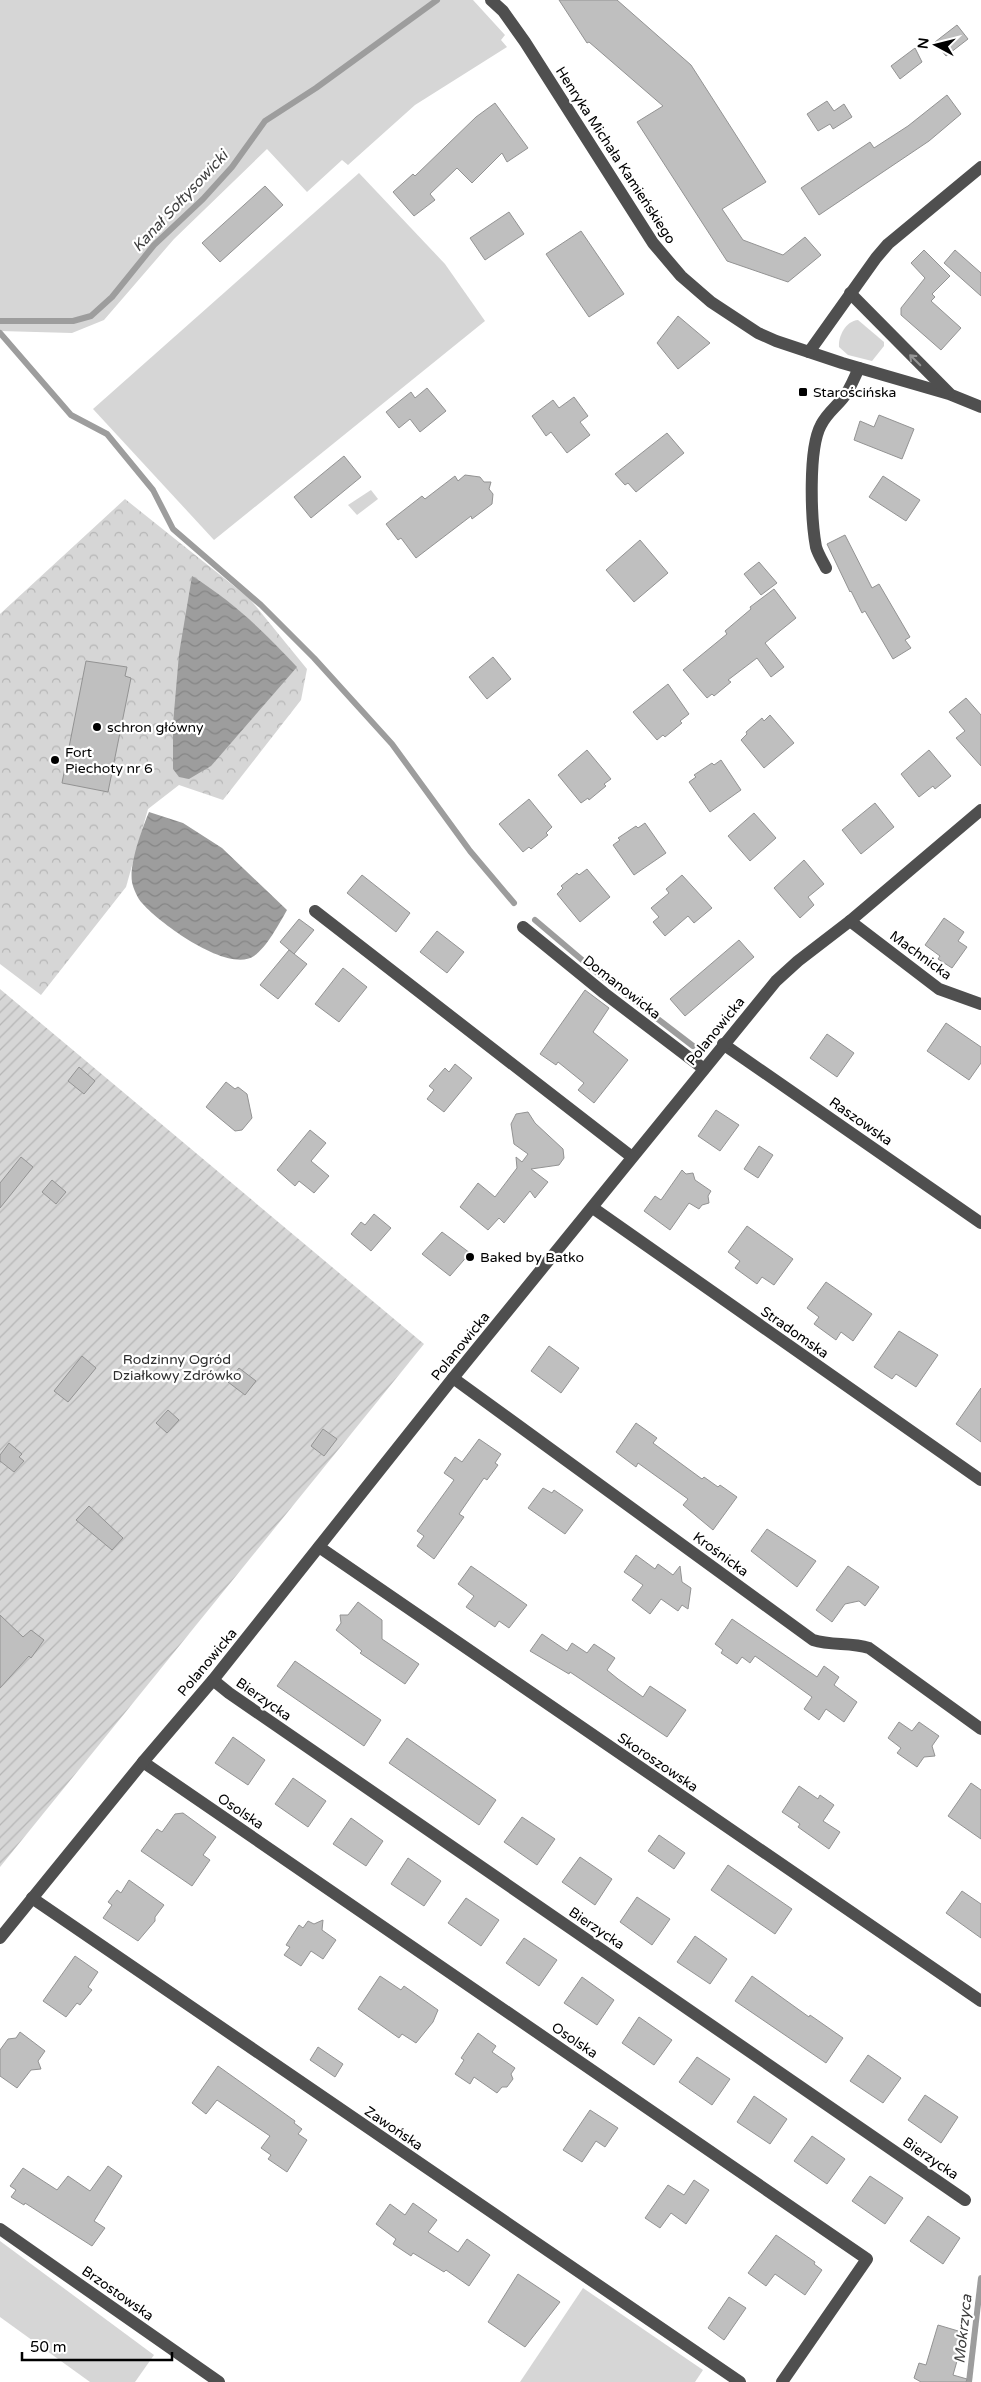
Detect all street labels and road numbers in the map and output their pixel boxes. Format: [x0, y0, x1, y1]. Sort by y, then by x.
street label: Henryka Michała Kamieńskiego [552, 64, 679, 247]
street label: Machnicka [886, 927, 955, 984]
street label: Domanowicka [579, 952, 664, 1023]
street label: Polanowicka [683, 994, 748, 1069]
street label: Raszowska [826, 1093, 896, 1149]
street label: Stradomska [757, 1303, 832, 1362]
street label: Polanowicka [428, 1309, 493, 1384]
street label: Krośnicka [690, 1529, 752, 1580]
street label: Polanowicka [174, 1625, 241, 1700]
street label: Bierzycka [233, 1674, 295, 1725]
street label: Skoroszowska [614, 1729, 701, 1796]
street label: Osolska [214, 1790, 267, 1833]
street label: Bierzycka [566, 1904, 628, 1953]
street label: Osolska [548, 2019, 601, 2062]
street label: Zawońska [361, 2103, 426, 2154]
street label: Bierzycka [900, 2134, 962, 2183]
street label: Brzostowska [78, 2262, 157, 2324]

